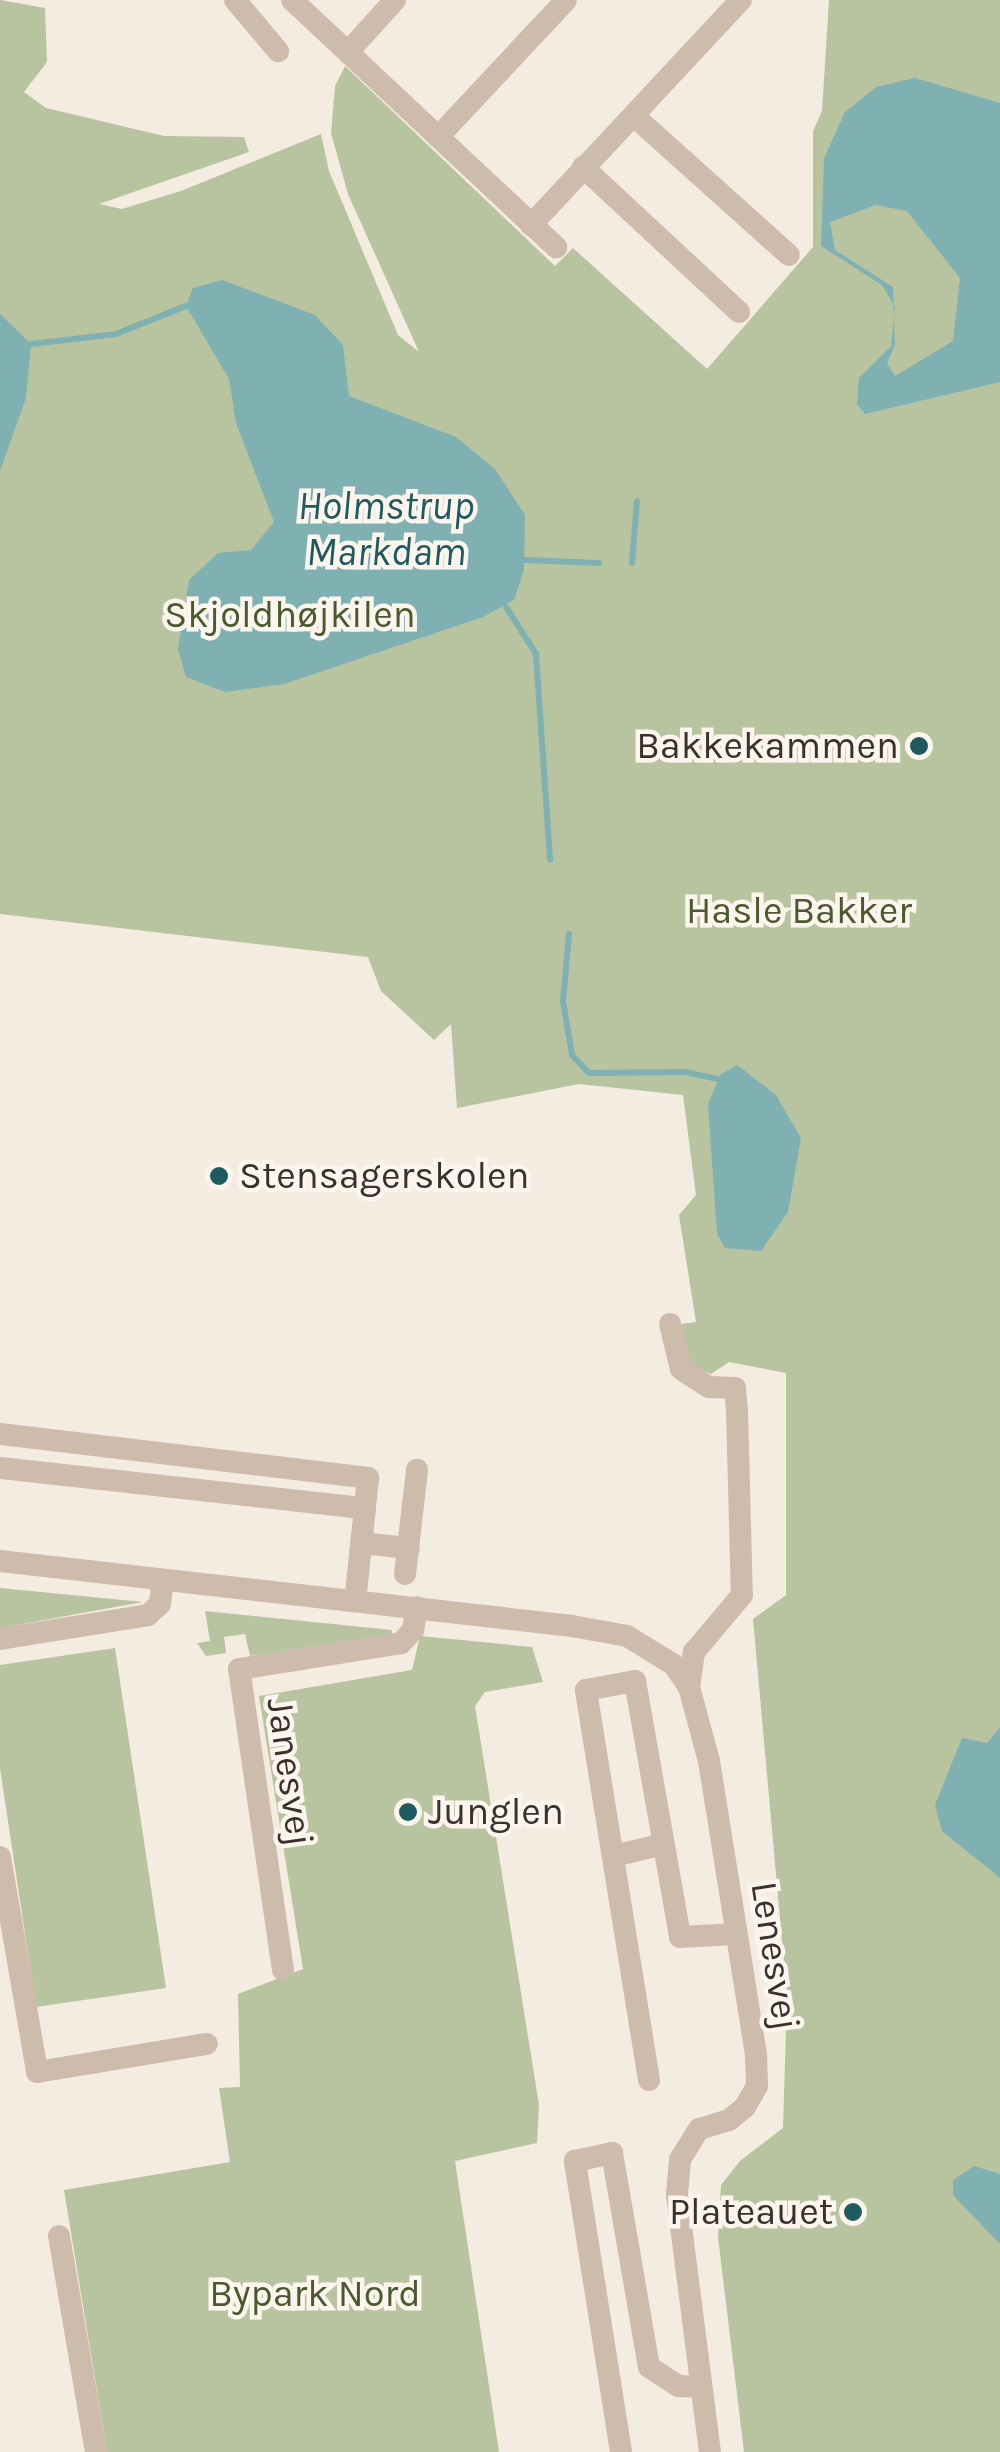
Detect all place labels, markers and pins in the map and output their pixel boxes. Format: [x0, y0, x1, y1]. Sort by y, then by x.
place label: Bakkekammen [636, 723, 899, 769]
marker: Bakkekammen [908, 735, 930, 757]
place label: Stensagerskolen [239, 1153, 530, 1199]
marker: Stensagerskolen [208, 1165, 230, 1187]
place label: Junglen [428, 1789, 564, 1835]
marker: Junglen [397, 1801, 419, 1823]
place label: Plateauet [669, 2189, 833, 2235]
marker: Plateauet [842, 2201, 864, 2223]

